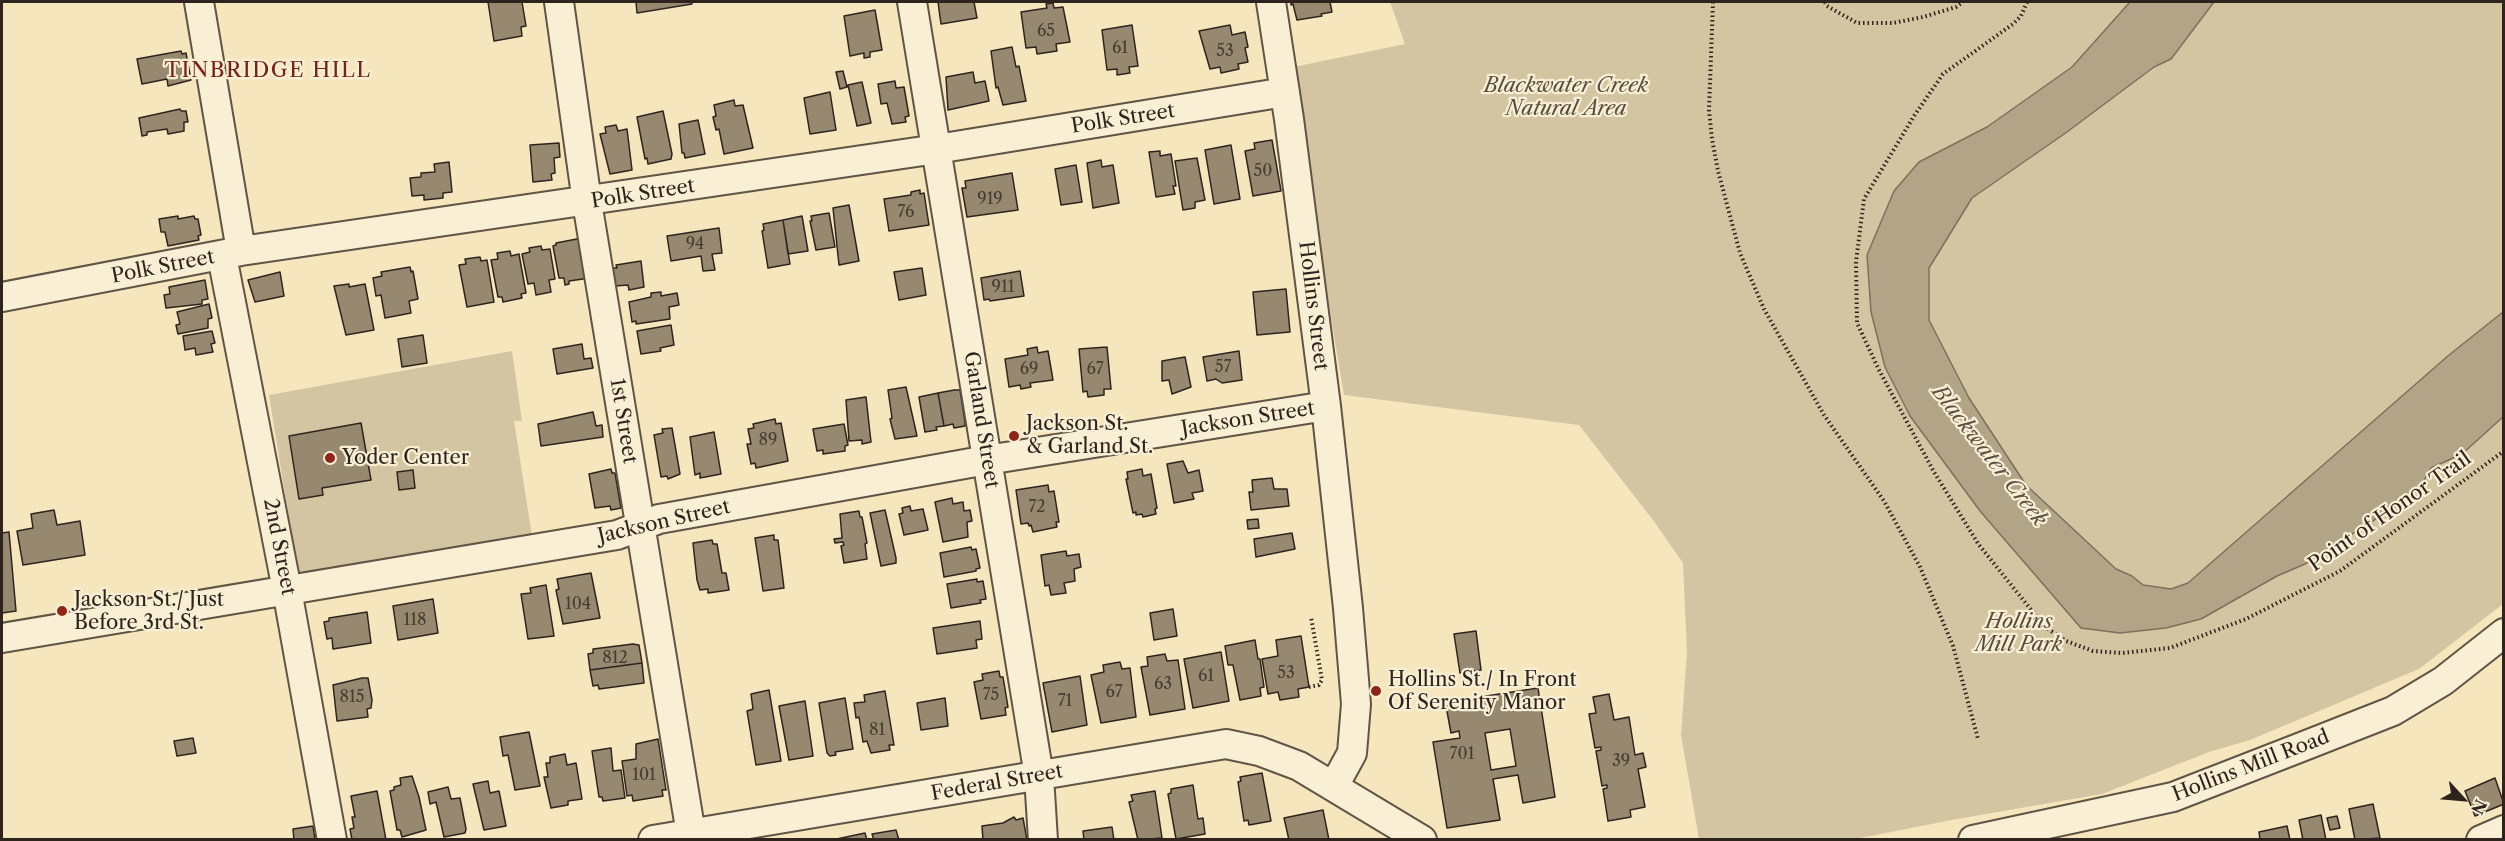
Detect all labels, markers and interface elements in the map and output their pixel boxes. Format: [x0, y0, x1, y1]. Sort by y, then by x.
house number: 65 [1037, 21, 1055, 41]
house number: 61 [1112, 38, 1128, 58]
house number: 53 [1216, 41, 1234, 61]
district label: TINBRIDGE HILL [164, 58, 372, 84]
park label: Blackwater Creek Natural Area [1484, 74, 1648, 121]
street label: Polk Street [1070, 99, 1176, 139]
house number: 50 [1254, 161, 1272, 181]
street label: Polk Street [590, 174, 696, 214]
house number: 919 [977, 189, 1003, 209]
house number: 76 [898, 202, 914, 222]
house number: 94 [686, 234, 704, 254]
street label: Hollins Street [1293, 240, 1333, 372]
street label: Polk Street [109, 245, 217, 289]
house number: 911 [992, 277, 1014, 297]
street label: Garland Street [958, 350, 1004, 490]
house number: 57 [1215, 357, 1231, 377]
house number: 69 [1020, 359, 1038, 379]
house number: 67 [1086, 359, 1104, 379]
street label: 1st Street [604, 377, 642, 465]
water label: Blackwater Creek [1926, 380, 2052, 532]
street label: Jackson Street [1179, 397, 1317, 441]
place label: Jackson St. & Garland St. [1026, 412, 1153, 459]
marker: Jackson St. & Garland St. [1007, 429, 1021, 443]
house number: 89 [759, 430, 777, 450]
place label: Yoder Center [342, 446, 469, 470]
street label: Point of Honor Trail [2304, 447, 2476, 577]
marker: Yoder Center [323, 451, 337, 465]
street label: Jackson Street [596, 495, 732, 549]
street label: 2nd Street [258, 497, 300, 597]
house number: 72 [1028, 497, 1046, 517]
place label: Jackson St./ Just Before 3rd St. [74, 588, 224, 635]
house number: 104 [565, 594, 591, 614]
marker: Jackson St./ Just Before 3rd St. [55, 604, 69, 618]
house number: 118 [404, 610, 426, 630]
park label: Hollins Mill Park [1976, 610, 2062, 657]
house number: 812 [602, 648, 628, 668]
house number: 53 [1277, 663, 1295, 683]
house number: 61 [1198, 666, 1214, 686]
place label: Hollins St./ In Front Of Serenity Manor [1388, 668, 1577, 715]
house number: 63 [1154, 674, 1172, 694]
house number: 67 [1105, 682, 1123, 702]
marker: Hollins St./ In Front Of Serenity Manor [1369, 684, 1383, 698]
house number: 75 [983, 685, 999, 705]
house number: 815 [340, 687, 364, 707]
house number: 71 [1058, 691, 1072, 711]
house number: 81 [869, 720, 885, 740]
street label: Hollins Mill Road [2169, 725, 2333, 807]
house number: 701 [1450, 744, 1474, 764]
house number: 39 [1612, 751, 1630, 771]
street label: Federal Street [929, 760, 1065, 806]
house number: 101 [632, 765, 656, 785]
north arrow [2433, 769, 2493, 829]
text: N [2467, 796, 2491, 818]

